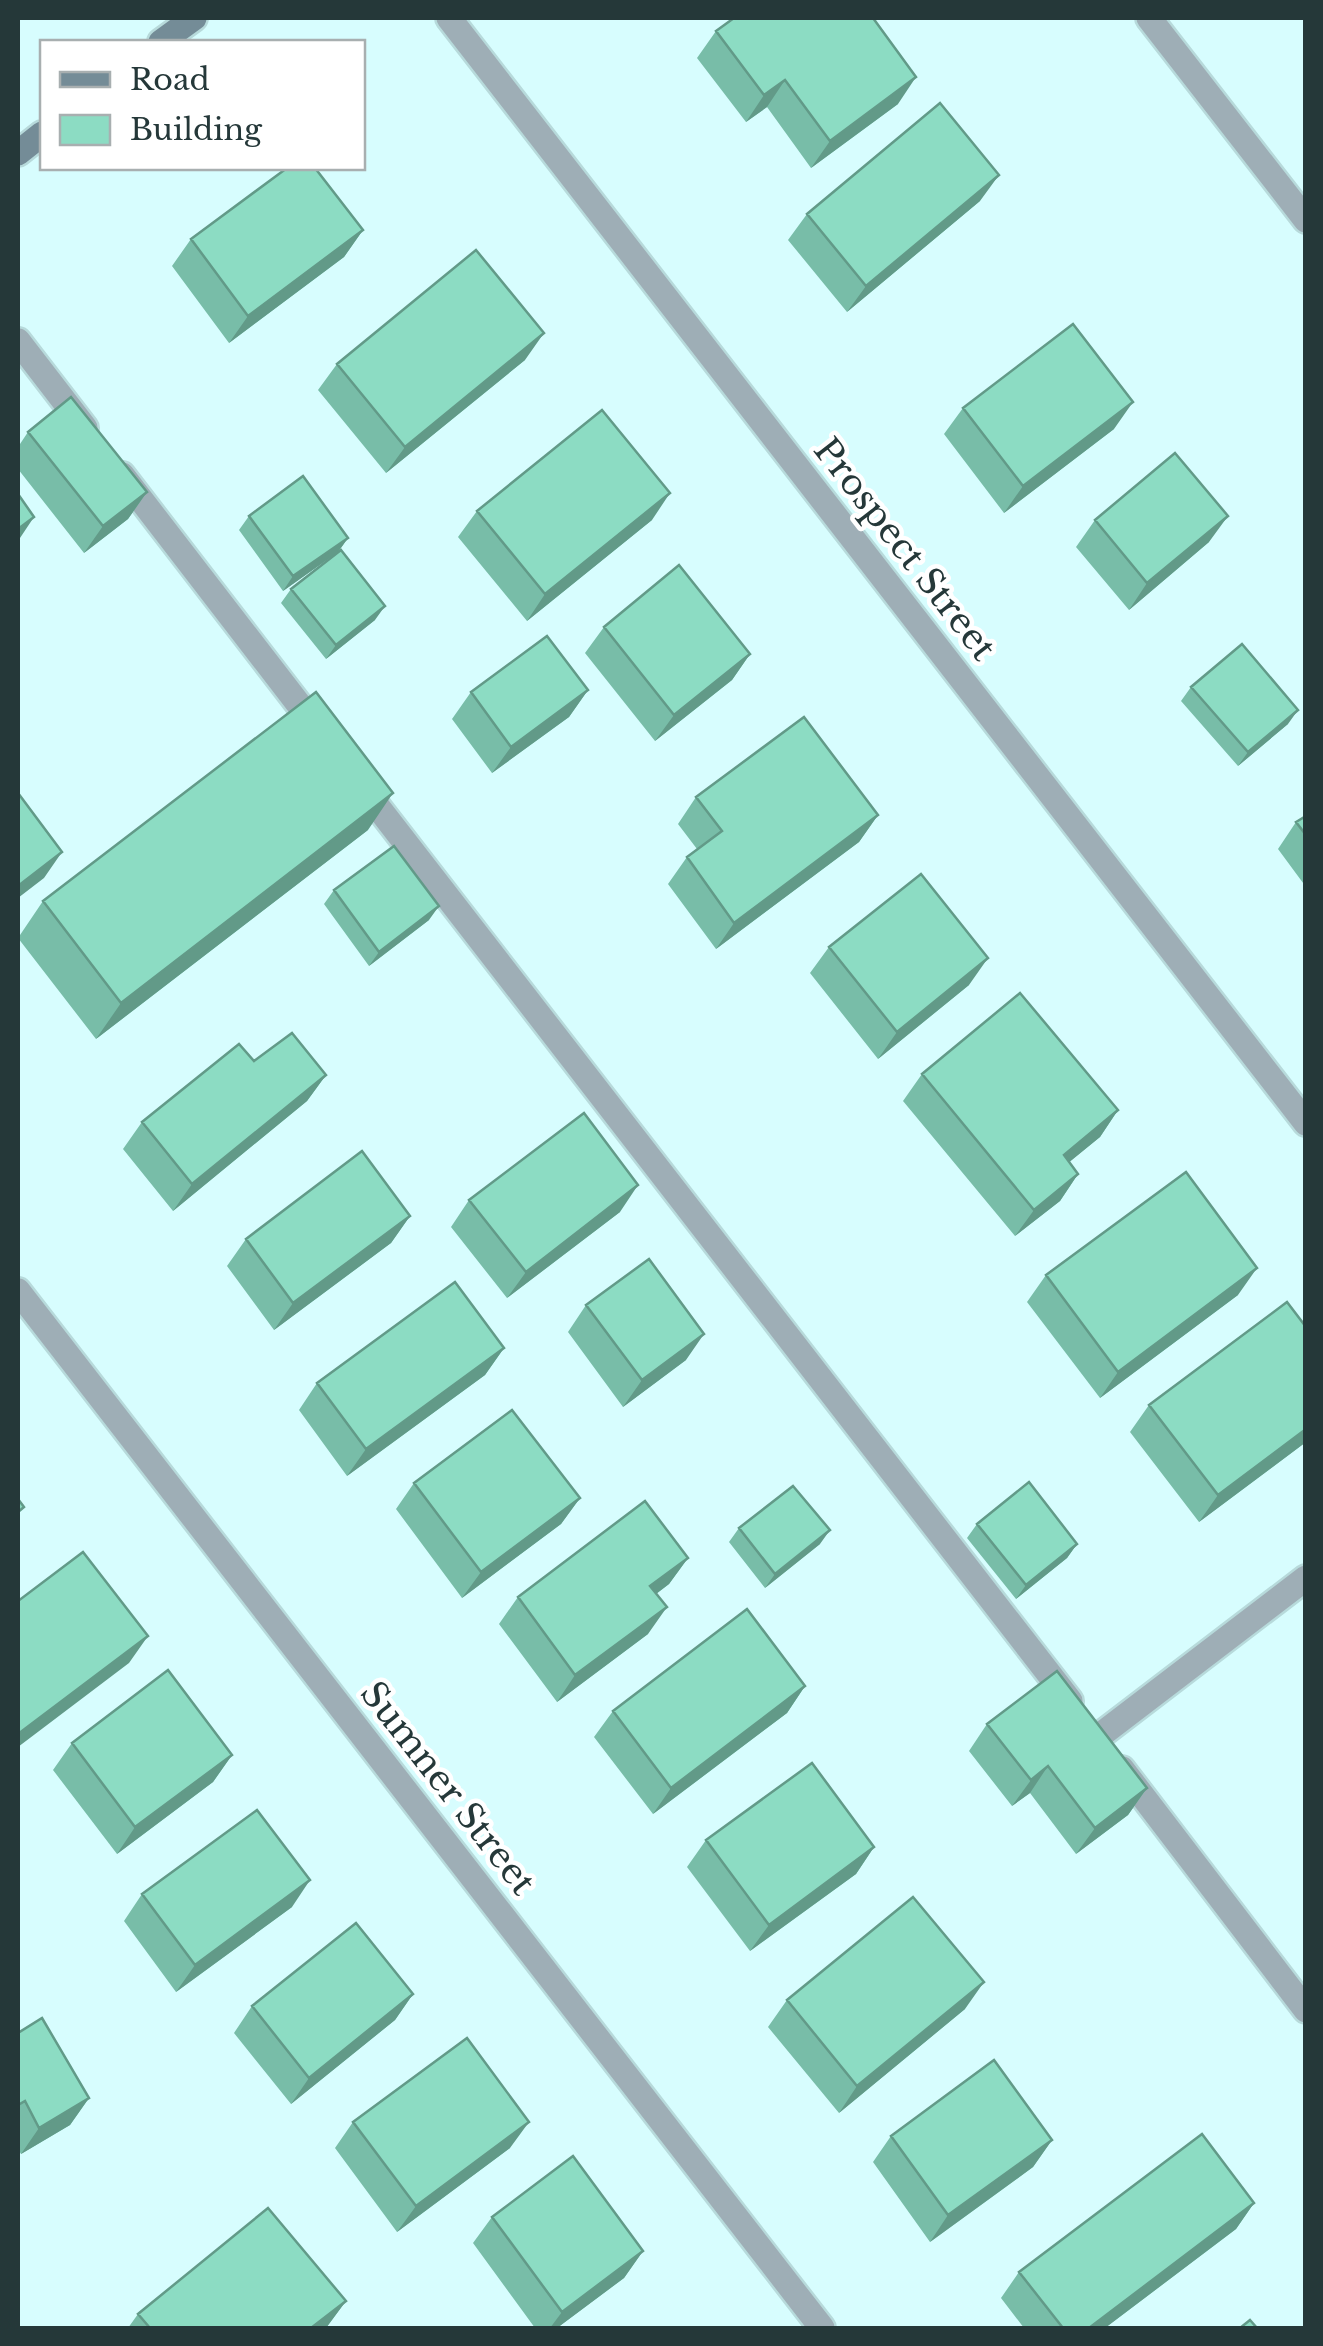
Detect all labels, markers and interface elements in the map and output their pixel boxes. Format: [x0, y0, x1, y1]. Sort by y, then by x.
legend [40, 40, 365, 170]
text: Road [130, 61, 210, 98]
text: Building [130, 111, 263, 148]
street label: Prospect Street [805, 429, 1006, 668]
street label: Sumner Street [352, 1672, 545, 1903]

